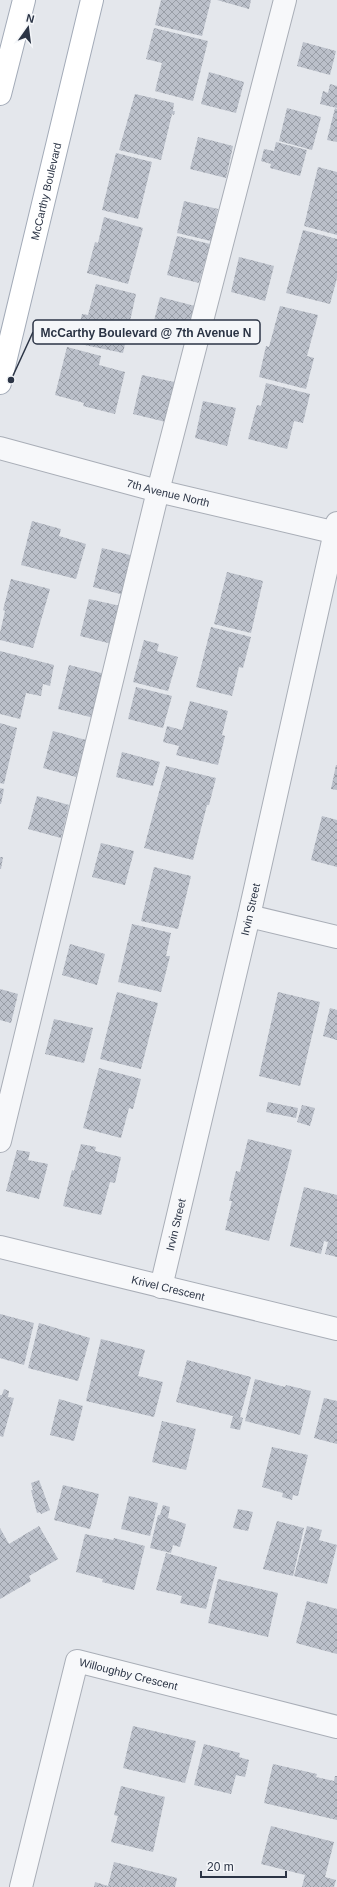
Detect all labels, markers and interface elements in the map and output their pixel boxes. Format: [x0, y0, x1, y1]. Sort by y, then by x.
north arrow [8, 8, 48, 48]
text: N [25, 12, 36, 25]
street label: McCarthy Boulevard [29, 142, 63, 241]
callout: McCarthy Boulevard @ 7th Avenue N [33, 320, 260, 344]
text: McCarthy Boulevard @ 7th Avenue N [41, 326, 251, 340]
street label: 7th Avenue North [125, 477, 211, 509]
street label: Irvin Street [239, 882, 262, 937]
street label: Irvin Street [164, 1197, 188, 1252]
street label: Krivel Crescent [130, 1273, 206, 1303]
street label: Willoughby Crescent [78, 1656, 179, 1692]
scale bar [201, 1853, 286, 1879]
text: 20 m [207, 1860, 234, 1874]

